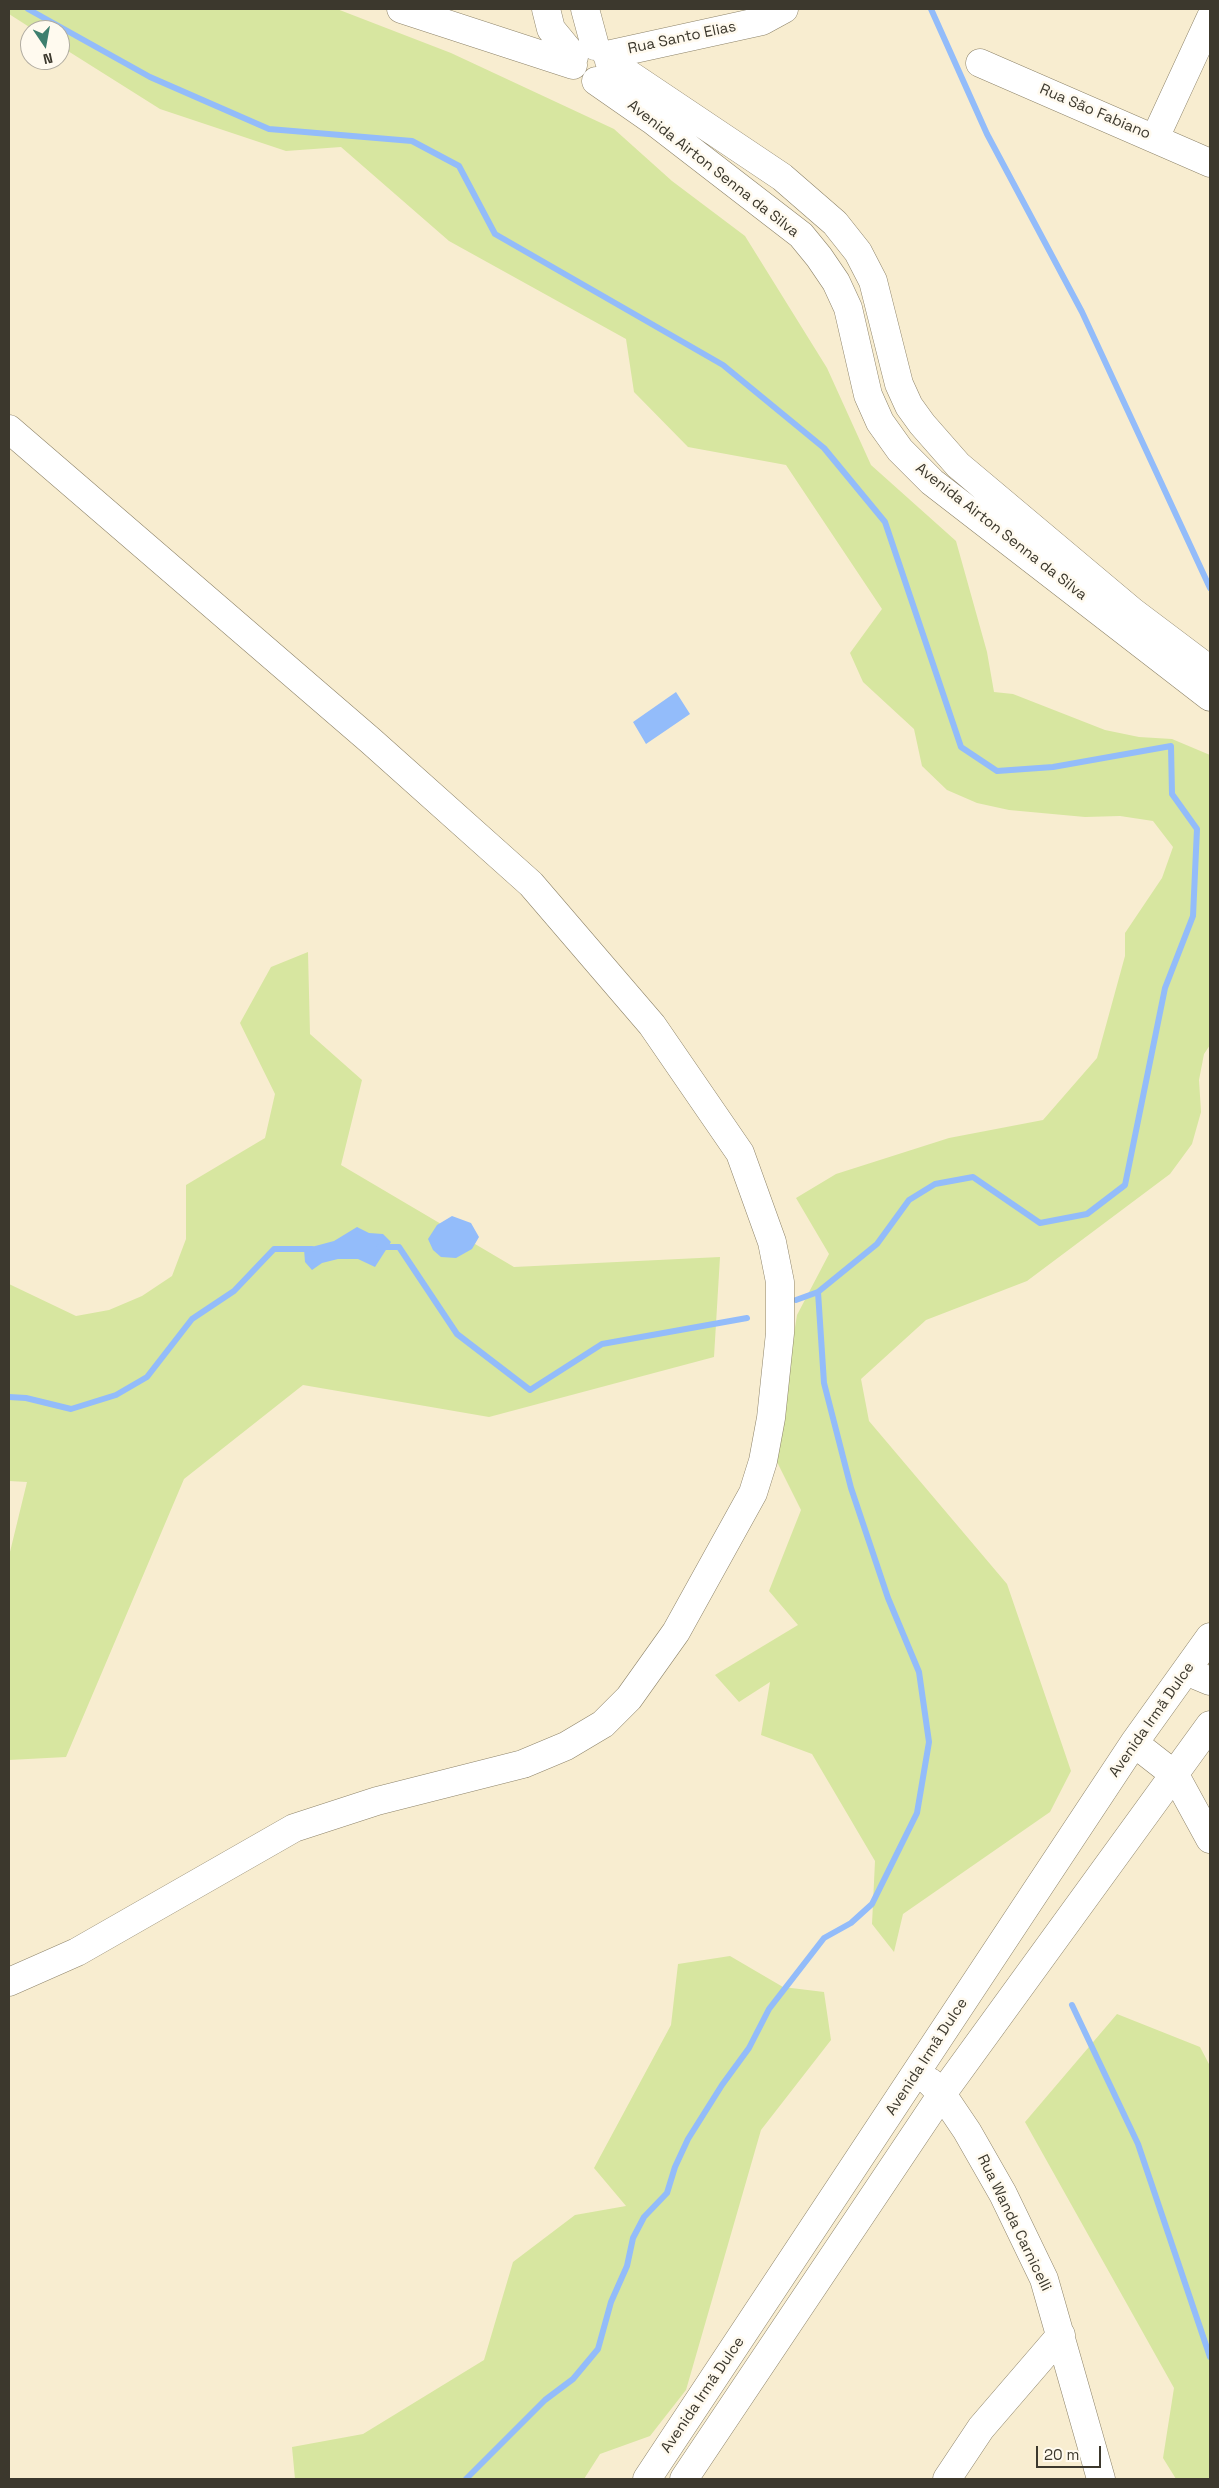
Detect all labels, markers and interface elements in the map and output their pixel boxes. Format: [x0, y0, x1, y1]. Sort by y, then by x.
street label: Rua Santo Elias [626, 18, 738, 58]
north arrow [20, 20, 70, 70]
text: N [41, 49, 54, 68]
street label: Rua São Fabiano [1037, 80, 1153, 144]
street label: Avenida Airton Senna da Silva [624, 96, 802, 242]
street label: Avenida Airton Senna da Silva [912, 459, 1090, 605]
street label: Avenida Irmã Dulce [1106, 1659, 1198, 1781]
street label: Avenida Irmã Dulce [882, 1995, 972, 2119]
street label: Rua Wanda Carnicelli [973, 2152, 1055, 2294]
street label: Avenida Irmã Dulce [657, 2334, 749, 2456]
scale bar [1039, 2436, 1104, 2468]
text: 20 m [1044, 2445, 1079, 2464]

